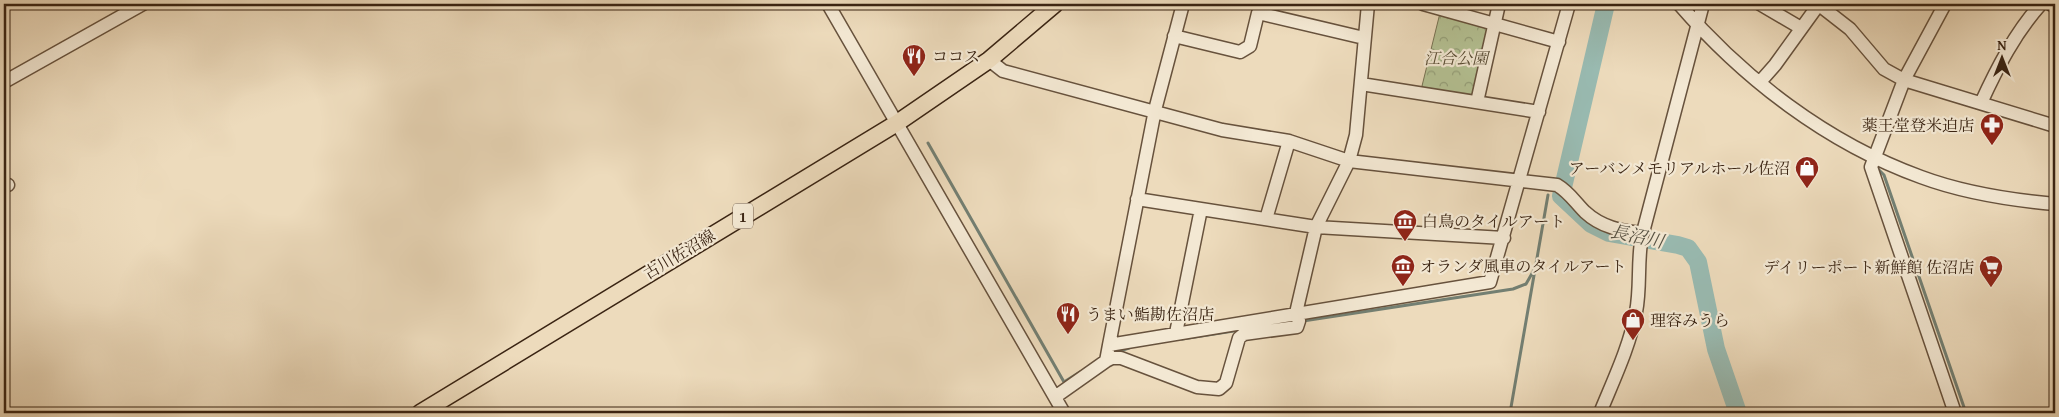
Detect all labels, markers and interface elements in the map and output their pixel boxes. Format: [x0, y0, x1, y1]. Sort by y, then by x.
north arrow [1976, 32, 2026, 82]
text: N [1997, 35, 2007, 55]
restaurant icon: ココス [901, 43, 927, 77]
place label: ココス [932, 44, 980, 68]
park label: 江合公園 [1424, 46, 1491, 70]
pharmacy icon: 薬王堂登米迫店 [1979, 112, 2005, 146]
place label: 薬王堂登米迫店 [1862, 113, 1974, 137]
shop icon: アーバンメモリアルホール佐沼 [1794, 155, 1820, 189]
place label: アーバンメモリアルホール佐沼 [1569, 156, 1790, 180]
road number: 1 [733, 204, 753, 228]
museum icon: 白鳥のタイルアート [1392, 208, 1418, 242]
place label: 白鳥のタイルアート [1422, 209, 1565, 233]
water label: 長沼川 [1608, 217, 1668, 255]
street label: 古川佐沼線 [639, 223, 719, 285]
museum icon: オランダ風車のタイルアート [1390, 253, 1416, 287]
place label: オランダ風車のタイルアート [1420, 254, 1627, 278]
supermarket icon: デイリーポート新鮮館 佐沼店 [1978, 254, 2004, 288]
place label: デイリーポート新鮮館 佐沼店 [1764, 255, 1974, 279]
restaurant icon: うまい鮨勘佐沼店 [1055, 301, 1081, 335]
place label: うまい鮨勘佐沼店 [1086, 302, 1214, 326]
shop icon: 理容みうら [1620, 307, 1646, 341]
place label: 理容みうら [1650, 308, 1730, 332]

